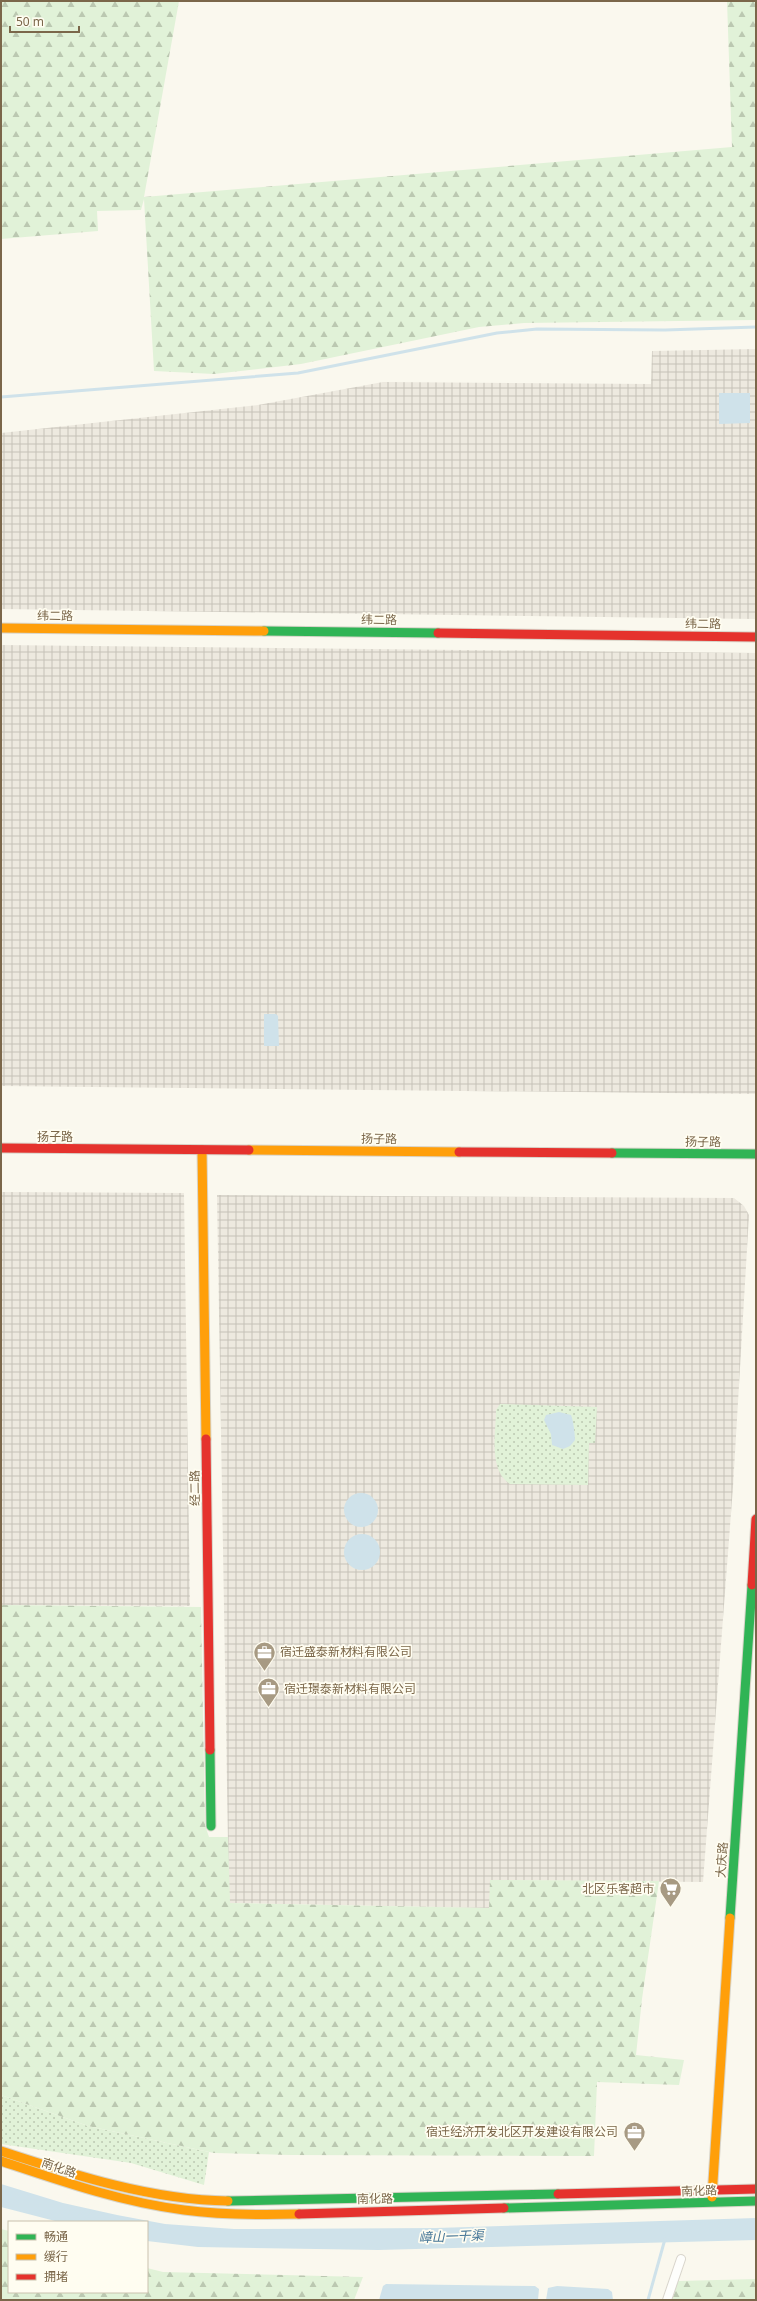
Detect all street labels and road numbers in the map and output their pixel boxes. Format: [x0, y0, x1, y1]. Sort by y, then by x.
street label: 纬二路 [37, 607, 73, 624]
street label: 纬二路 [361, 611, 397, 628]
street label: 纬二路 [685, 615, 721, 632]
street label: 扬子路 [37, 1128, 73, 1145]
street label: 扬子路 [361, 1130, 397, 1147]
street label: 扬子路 [685, 1133, 721, 1150]
street label: 经二路 [186, 1470, 203, 1506]
street label: 大庆路 [712, 1841, 731, 1879]
street label: 南化路 [39, 2154, 79, 2181]
street label: 南化路 [681, 2181, 717, 2200]
street label: 南化路 [357, 2190, 393, 2207]

